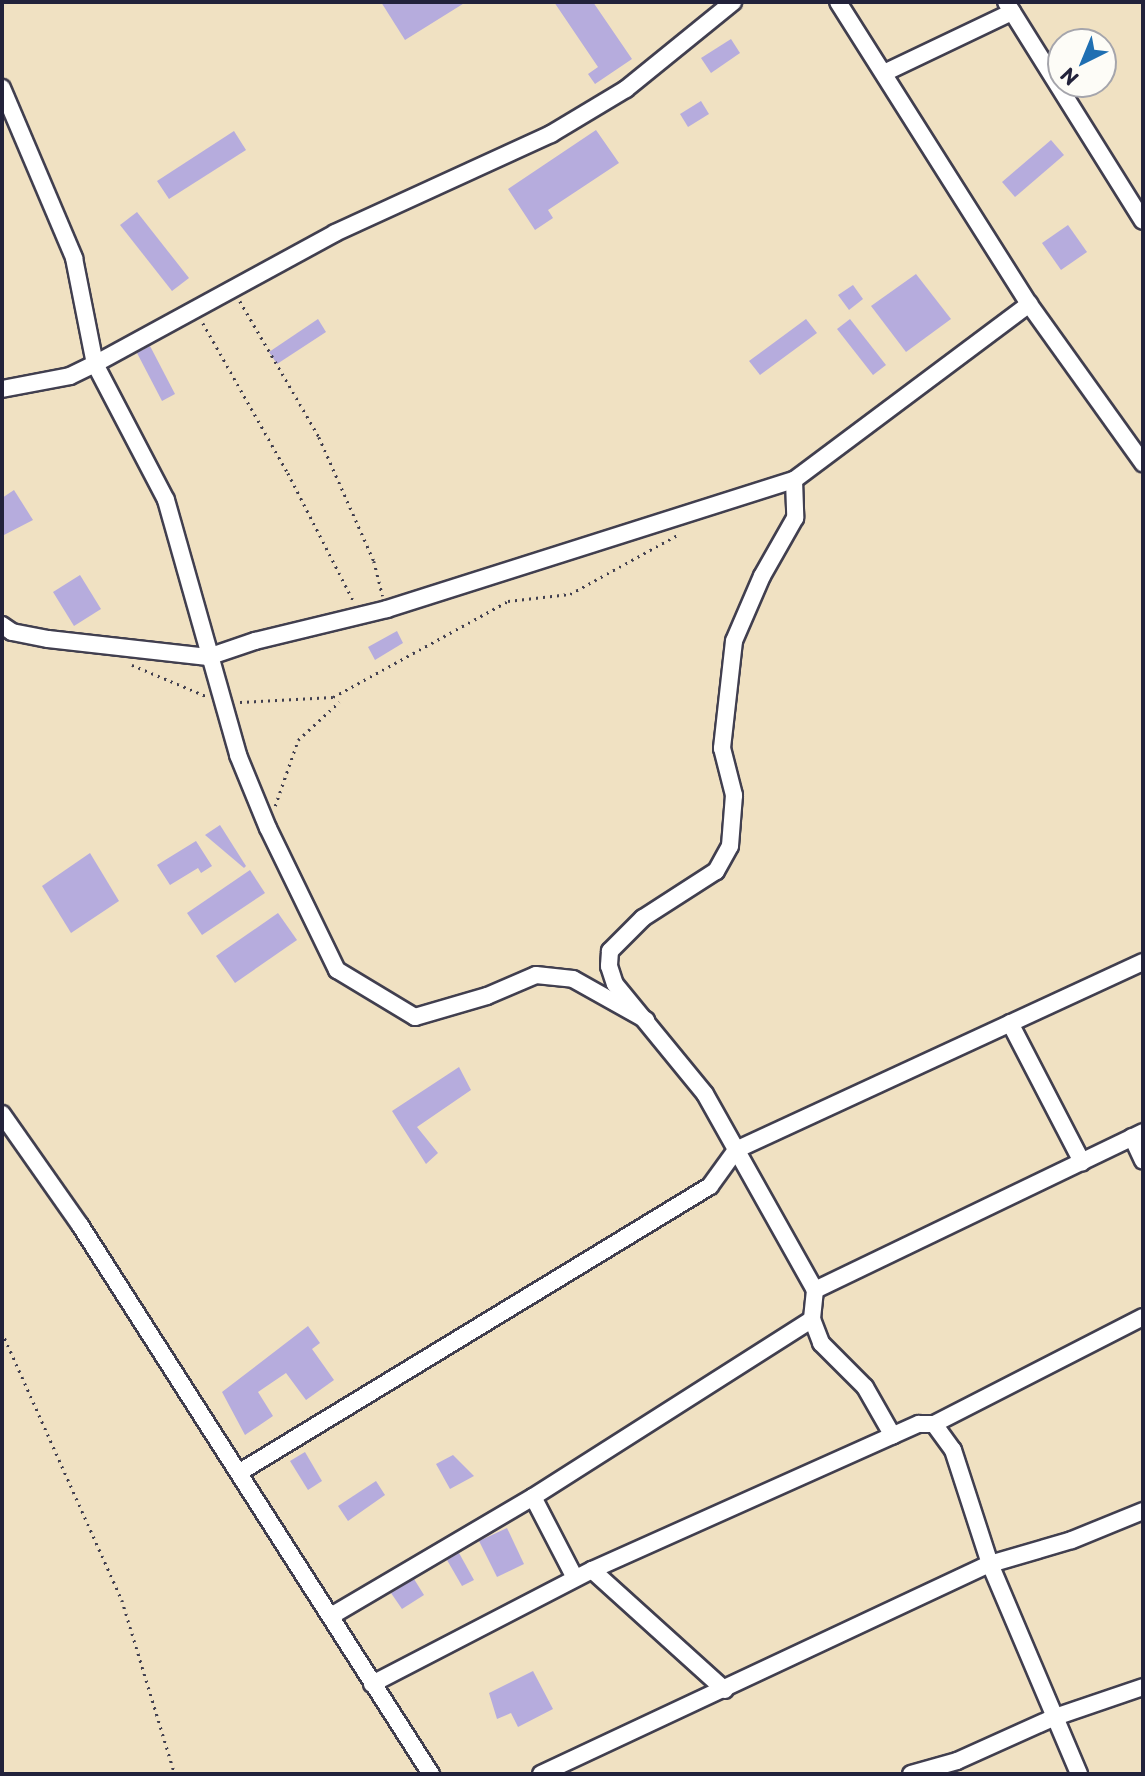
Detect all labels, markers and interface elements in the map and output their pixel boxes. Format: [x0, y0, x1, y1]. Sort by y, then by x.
north arrow [1047, 28, 1117, 98]
text: N [1054, 62, 1084, 92]

